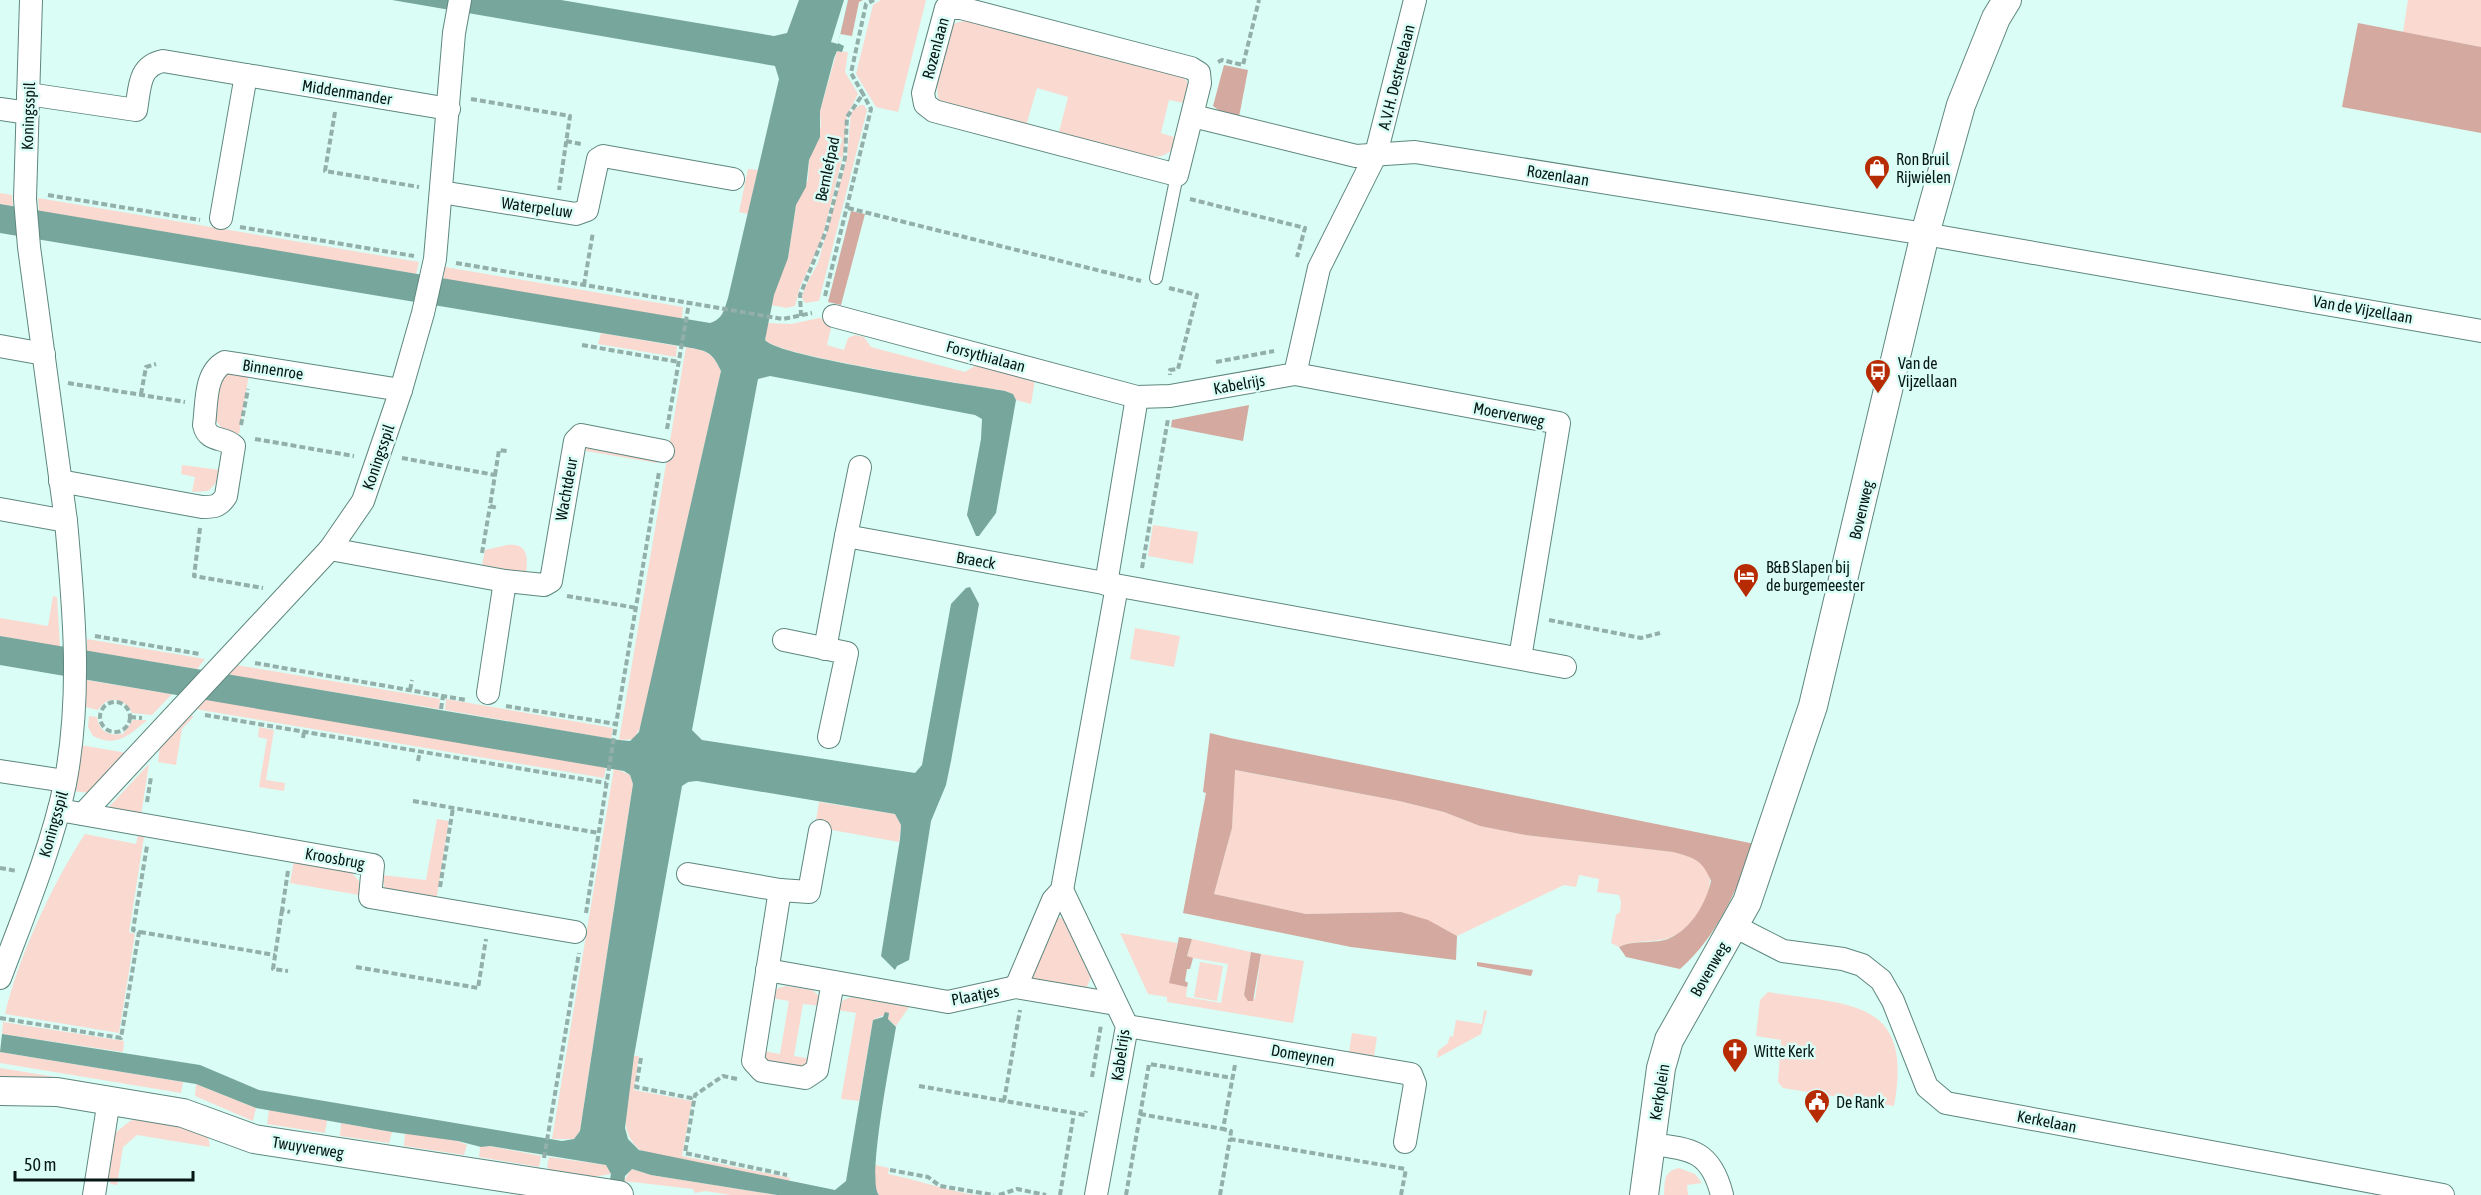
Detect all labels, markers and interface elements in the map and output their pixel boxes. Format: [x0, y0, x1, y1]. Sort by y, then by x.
street label: Rozenlaan [918, 15, 952, 81]
street label: A.V.H. Destreelaan [1374, 23, 1418, 131]
street label: Middenmander [301, 76, 394, 108]
street label: Koningsspil [18, 81, 39, 150]
street label: Bernlefpad [811, 135, 844, 203]
place label: Ron Bruil Rijwielen [1896, 150, 1951, 187]
shop icon: Ron Bruil Rijwielen [1862, 153, 1892, 191]
street label: Rozenlaan [1526, 161, 1590, 189]
street label: Waterpeluw [500, 193, 574, 222]
street label: Van de Vijzellaan [2312, 291, 2414, 328]
street label: Forsythialaan [944, 337, 1027, 376]
place label: Van de Vijzellaan [1898, 354, 1957, 391]
street label: Binnenroe [241, 355, 305, 383]
bus stop icon: Van de Vijzellaan [1863, 357, 1893, 395]
street label: Kabelrijs [1212, 371, 1267, 398]
street label: Moerverweg [1472, 398, 1546, 431]
street label: Koningsspil [358, 421, 399, 492]
street label: Wachtdeur [552, 456, 580, 522]
street label: Bovenweg [1845, 479, 1878, 541]
street label: Braeck [955, 548, 997, 572]
place label: B&B Slapen bij de burgemeester [1766, 558, 1865, 595]
hotel icon: B&B Slapen bij de burgemeester [1731, 561, 1761, 599]
street label: Koningsspil [35, 788, 72, 859]
street label: Kroosbrug [304, 844, 366, 873]
street label: Bovenweg [1686, 938, 1733, 1000]
street label: Plaatjes [950, 982, 1001, 1009]
street label: Kabelrijs [1107, 1028, 1134, 1082]
church icon: Witte Kerk [1720, 1036, 1750, 1074]
street label: Domeynen [1270, 1041, 1336, 1070]
place label: Witte Kerk [1754, 1042, 1814, 1060]
street label: Kerkplein [1646, 1062, 1673, 1122]
public building icon: De Rank [1802, 1087, 1832, 1125]
place label: De Rank [1836, 1093, 1885, 1111]
street label: Kerkelaan [2016, 1106, 2078, 1136]
street label: Twuyverweg [271, 1132, 345, 1163]
scale bar [15, 1144, 194, 1182]
text: 50 m [24, 1154, 56, 1175]

